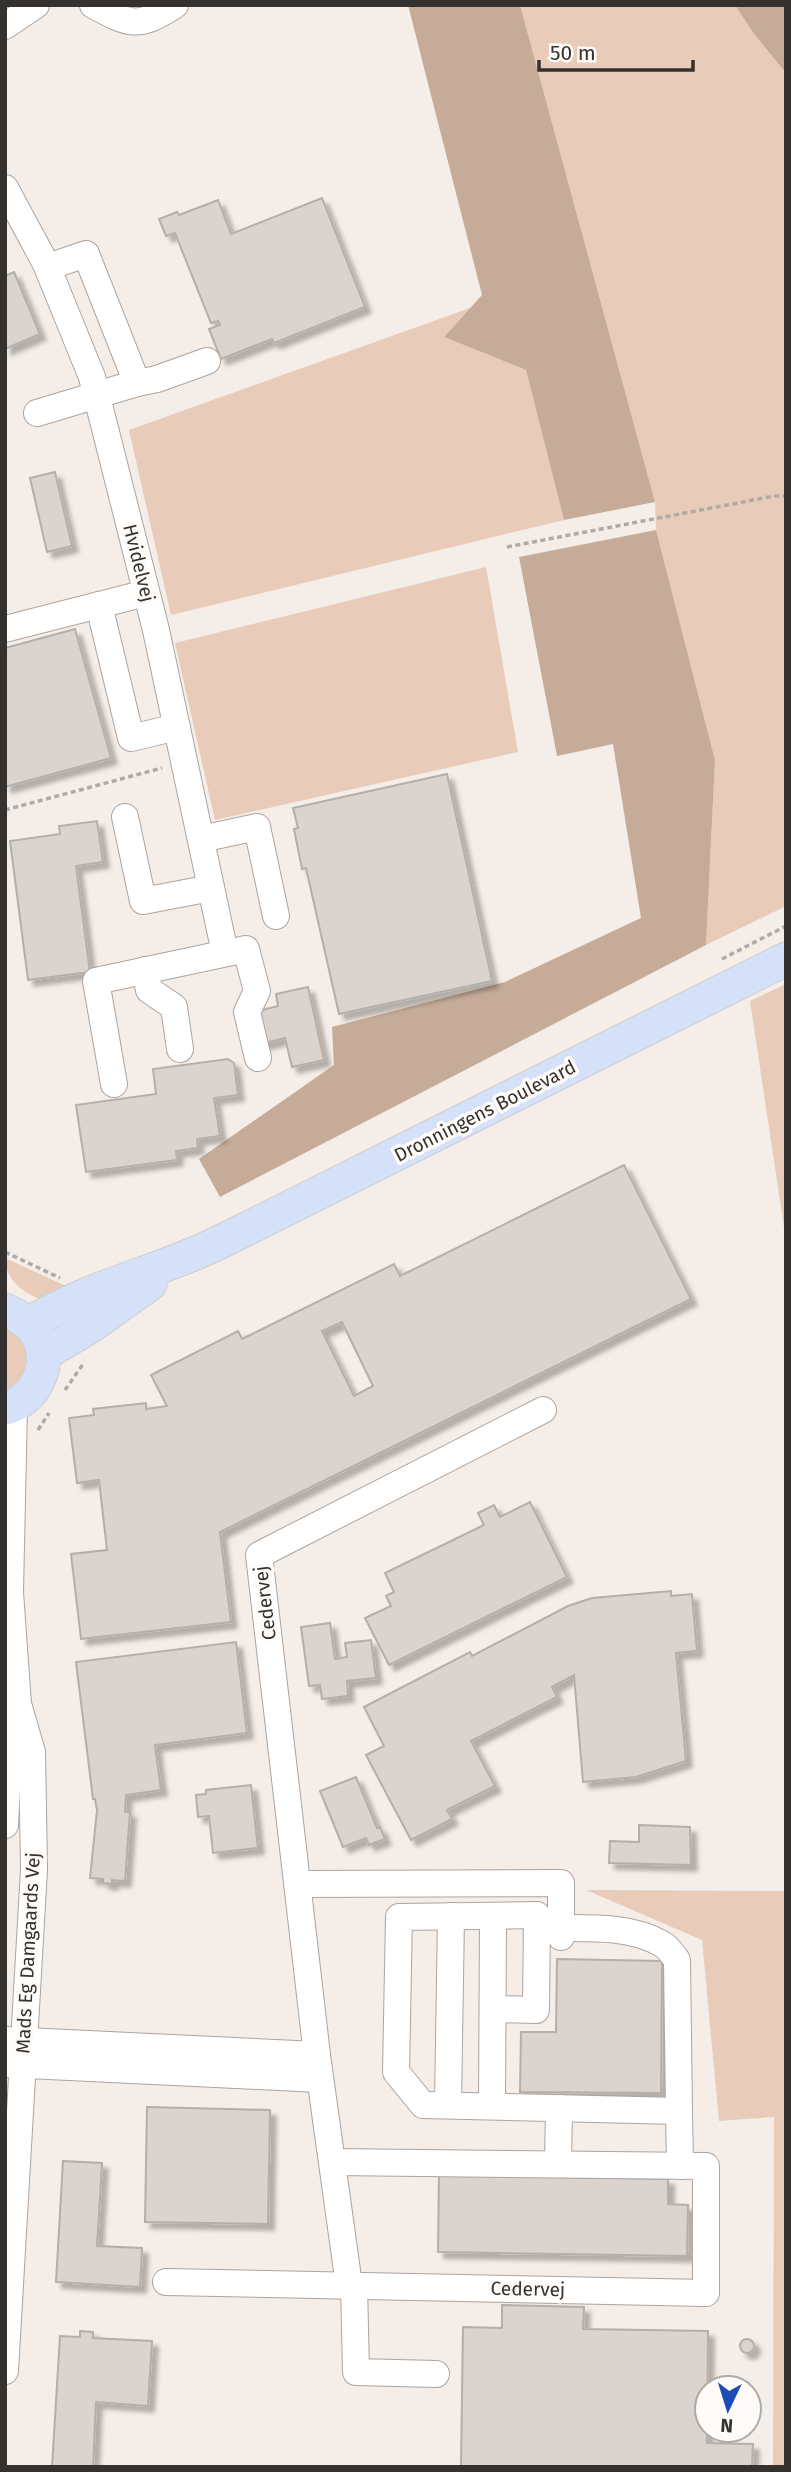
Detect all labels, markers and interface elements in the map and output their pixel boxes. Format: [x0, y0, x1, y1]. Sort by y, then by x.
scale bar [539, 28, 693, 72]
text: 50 m [550, 40, 596, 66]
street label: Hvidelvej [118, 522, 160, 604]
street label: Dronningens Boulevard [390, 1055, 580, 1167]
street label: Cedervej [249, 1565, 281, 1641]
street label: Mads Eg Damgaards Vej [11, 1852, 45, 2054]
street label: Cedervej [490, 2277, 566, 2301]
north arrow [693, 2374, 763, 2444]
text: N [720, 2414, 734, 2437]

